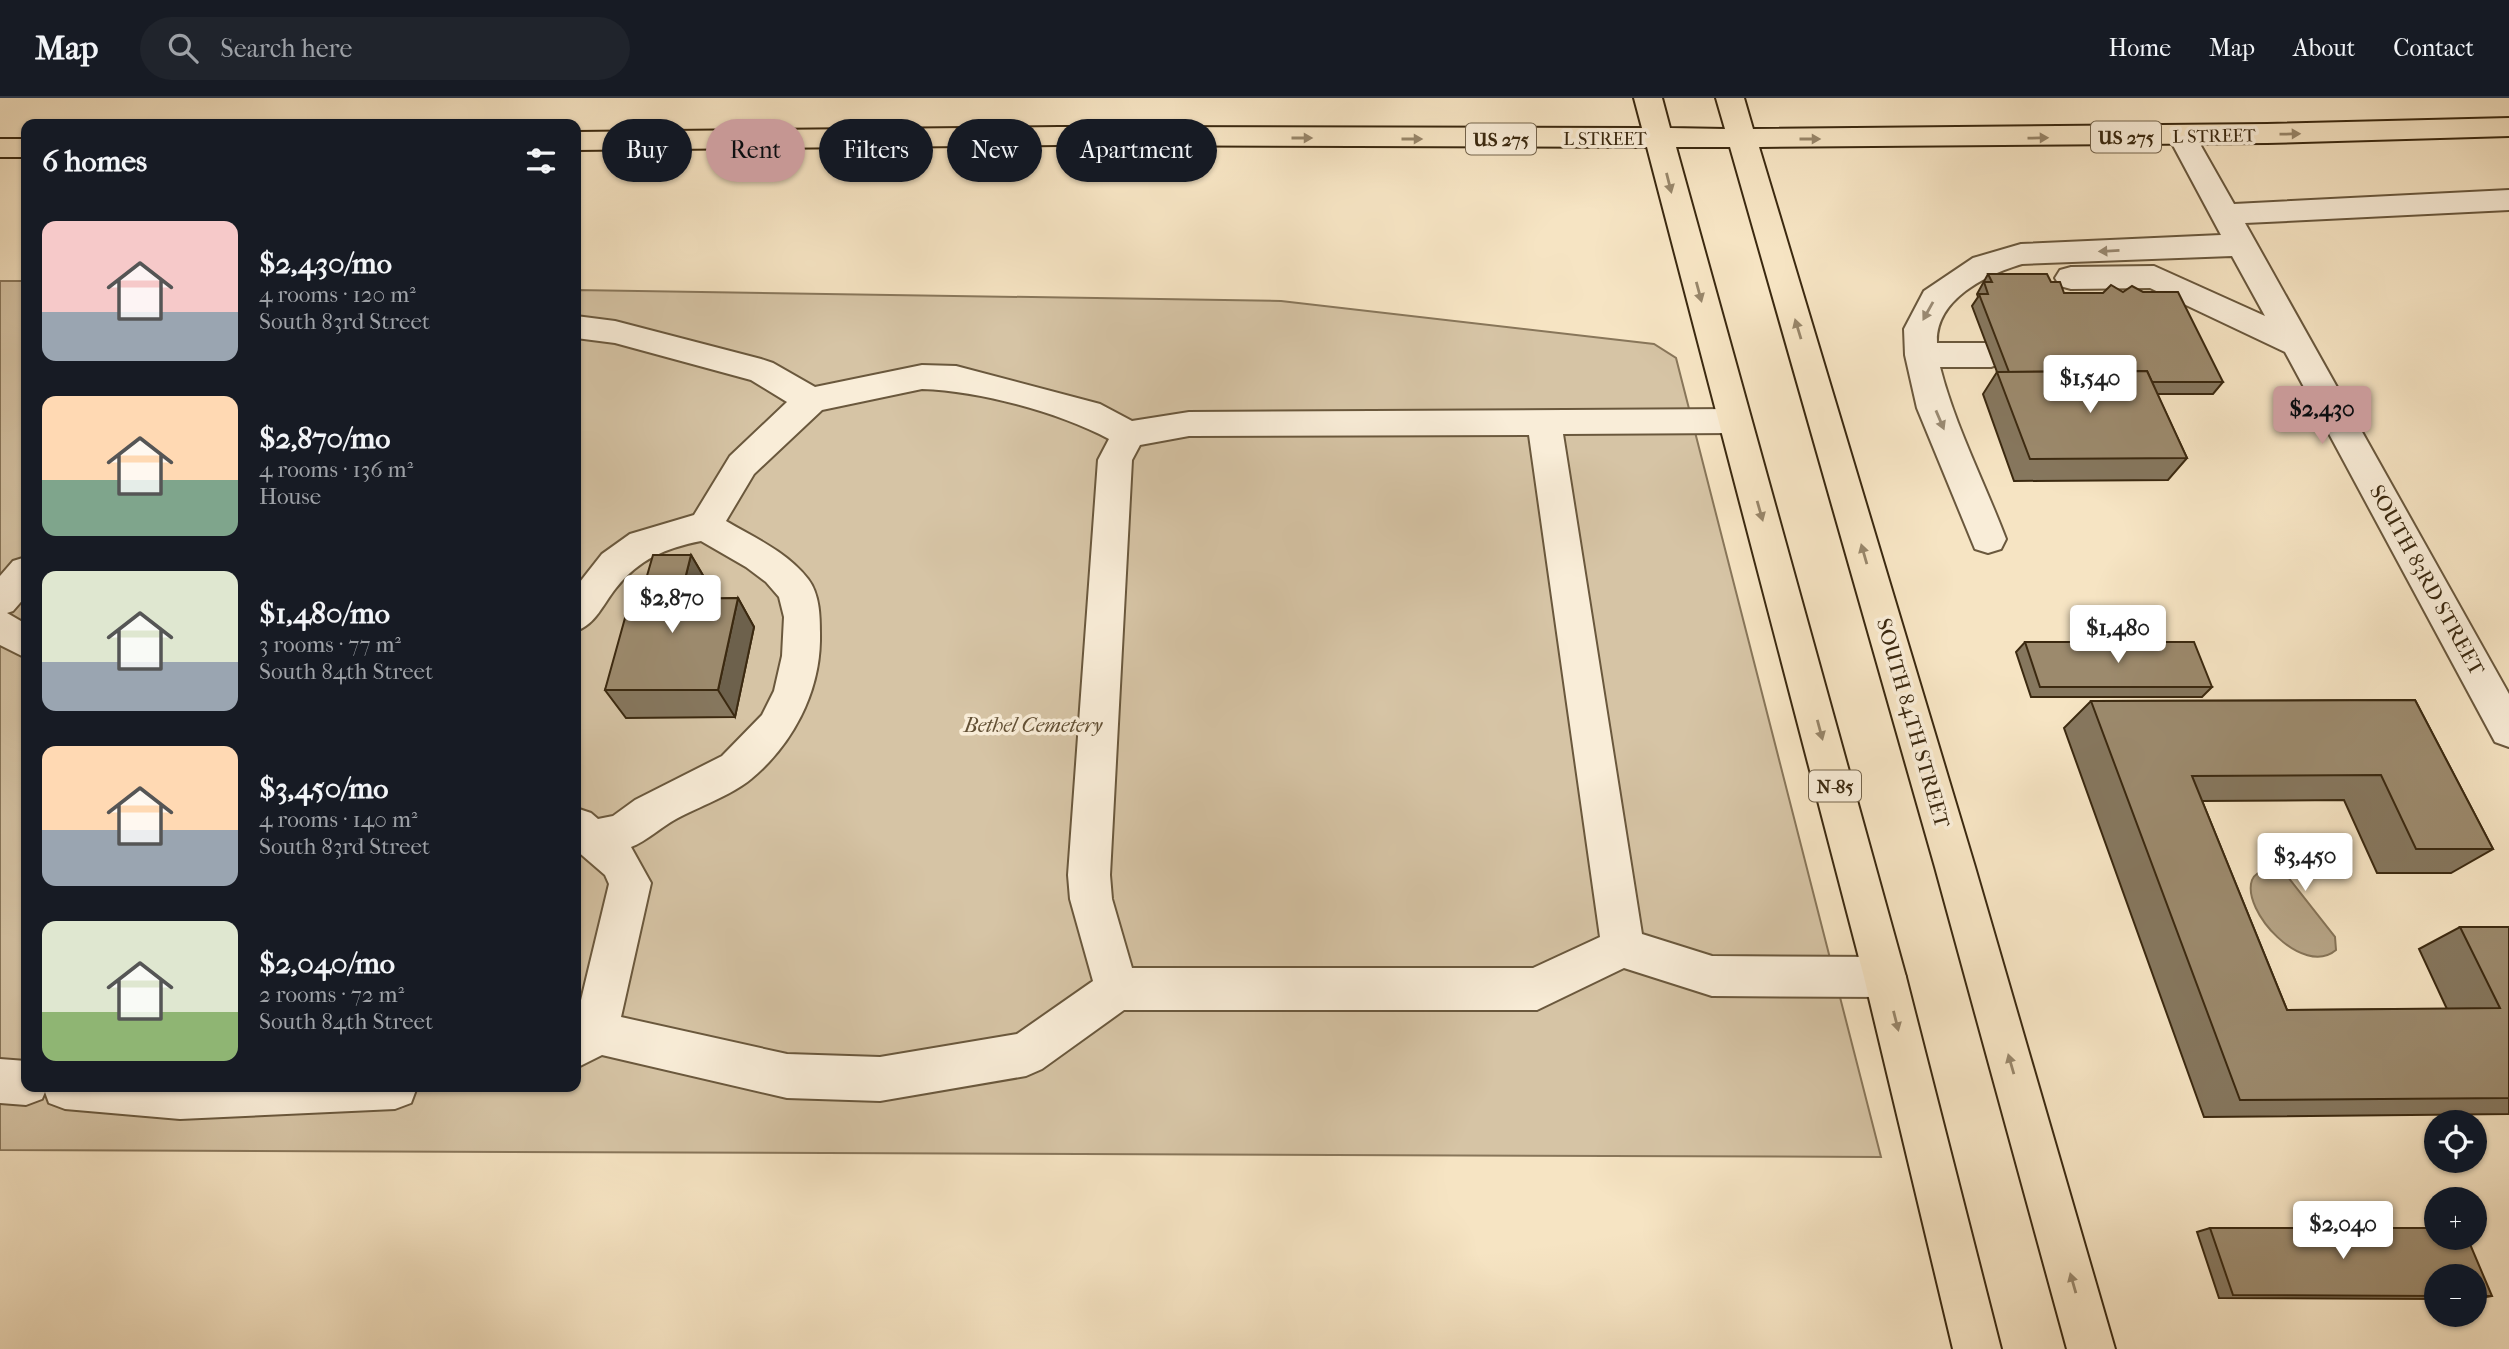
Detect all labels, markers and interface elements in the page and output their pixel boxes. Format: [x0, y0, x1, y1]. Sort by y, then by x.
search box [140, 17, 630, 80]
text: Map [35, 29, 98, 68]
icon: search [164, 29, 202, 67]
text: Search here [220, 33, 352, 64]
text: Home [2109, 34, 2171, 62]
text: Map [2209, 34, 2255, 62]
text: About [2293, 34, 2355, 62]
text: Contact [2393, 34, 2474, 62]
chip: Buy [602, 119, 692, 182]
chip: Rent [706, 119, 805, 182]
chip: Filters [819, 119, 933, 182]
chip: New [947, 119, 1042, 182]
chip: Apartment [1056, 119, 1217, 182]
road number: US 275 [2091, 121, 2161, 152]
road number: US 275 [1466, 123, 1536, 154]
street label: L STREET [2172, 125, 2257, 148]
one-way arrow [2279, 128, 2301, 140]
street label: L STREET [1563, 129, 1647, 150]
one-way arrow [1291, 132, 1313, 144]
one-way arrow [2027, 132, 2049, 144]
one-way arrow [1402, 133, 1424, 144]
one-way arrow [1799, 133, 1821, 145]
icon: filters [522, 142, 560, 180]
text: 6 homes [42, 144, 147, 179]
one-way arrow [1664, 172, 1675, 194]
text: $2,430/mo [259, 246, 392, 281]
one-way arrow [2098, 246, 2120, 257]
icon: home [98, 249, 182, 333]
text: 4 rooms · 120 m² [259, 281, 416, 308]
one-way arrow [1694, 282, 1704, 303]
one-way arrow [1922, 301, 1934, 320]
text: South 83rd Street [259, 308, 430, 335]
one-way arrow [1792, 318, 1802, 339]
pin: $1,540 [2033, 356, 2147, 415]
text: $1,540 [2060, 364, 2120, 391]
pin: $2,430 [2265, 386, 2379, 446]
text: $2,430 [2289, 395, 2355, 422]
one-way arrow [1934, 410, 1945, 431]
text: $2,870/mo [259, 421, 390, 456]
icon: home [98, 424, 182, 508]
text: 4 rooms · 136 m² [259, 456, 413, 483]
street label: SOUTH 83RD STREET [2365, 481, 2490, 680]
text: House [259, 483, 321, 510]
one-way arrow [1755, 501, 1765, 522]
one-way arrow [1858, 543, 1869, 565]
pin: $2,870 [615, 575, 729, 635]
text: $2,870 [640, 584, 704, 611]
text: $1,480/mo [259, 596, 390, 631]
icon: home [98, 599, 182, 683]
pin: $1,480 [2061, 606, 2175, 665]
text: $1,480 [2086, 614, 2150, 641]
street label: SOUTH 84TH STREET [1872, 615, 1955, 831]
text: 3 rooms · 77 m² [259, 631, 401, 658]
text: South 84th Street [259, 658, 433, 685]
park label: Bethel Cemetery [963, 713, 1104, 737]
one-way arrow [1815, 719, 1826, 741]
text: $3,450/mo [259, 771, 389, 806]
road number: N-85 [1809, 771, 1861, 802]
icon: home [98, 774, 182, 858]
text: 4 rooms · 140 m² [259, 806, 418, 833]
text: South 83rd Street [259, 833, 430, 860]
pin: $3,450 [2248, 834, 2362, 893]
text: $3,450 [2273, 842, 2337, 869]
text: $2,040/mo [259, 946, 395, 981]
icon: home [98, 949, 182, 1033]
text: 2 rooms · 72 m² [259, 981, 404, 1008]
text: South 84th Street [259, 1008, 433, 1035]
one-way arrow [1891, 1011, 1902, 1033]
one-way arrow [2005, 1054, 2015, 1075]
map controls [2424, 1110, 2487, 1327]
button: locate [2424, 1110, 2487, 1173]
button: + [2424, 1187, 2487, 1250]
pin: $2,040 [2286, 1202, 2400, 1261]
text: $2,040 [2309, 1210, 2377, 1237]
button: − [2424, 1264, 2487, 1327]
one-way arrow [2067, 1273, 2077, 1294]

